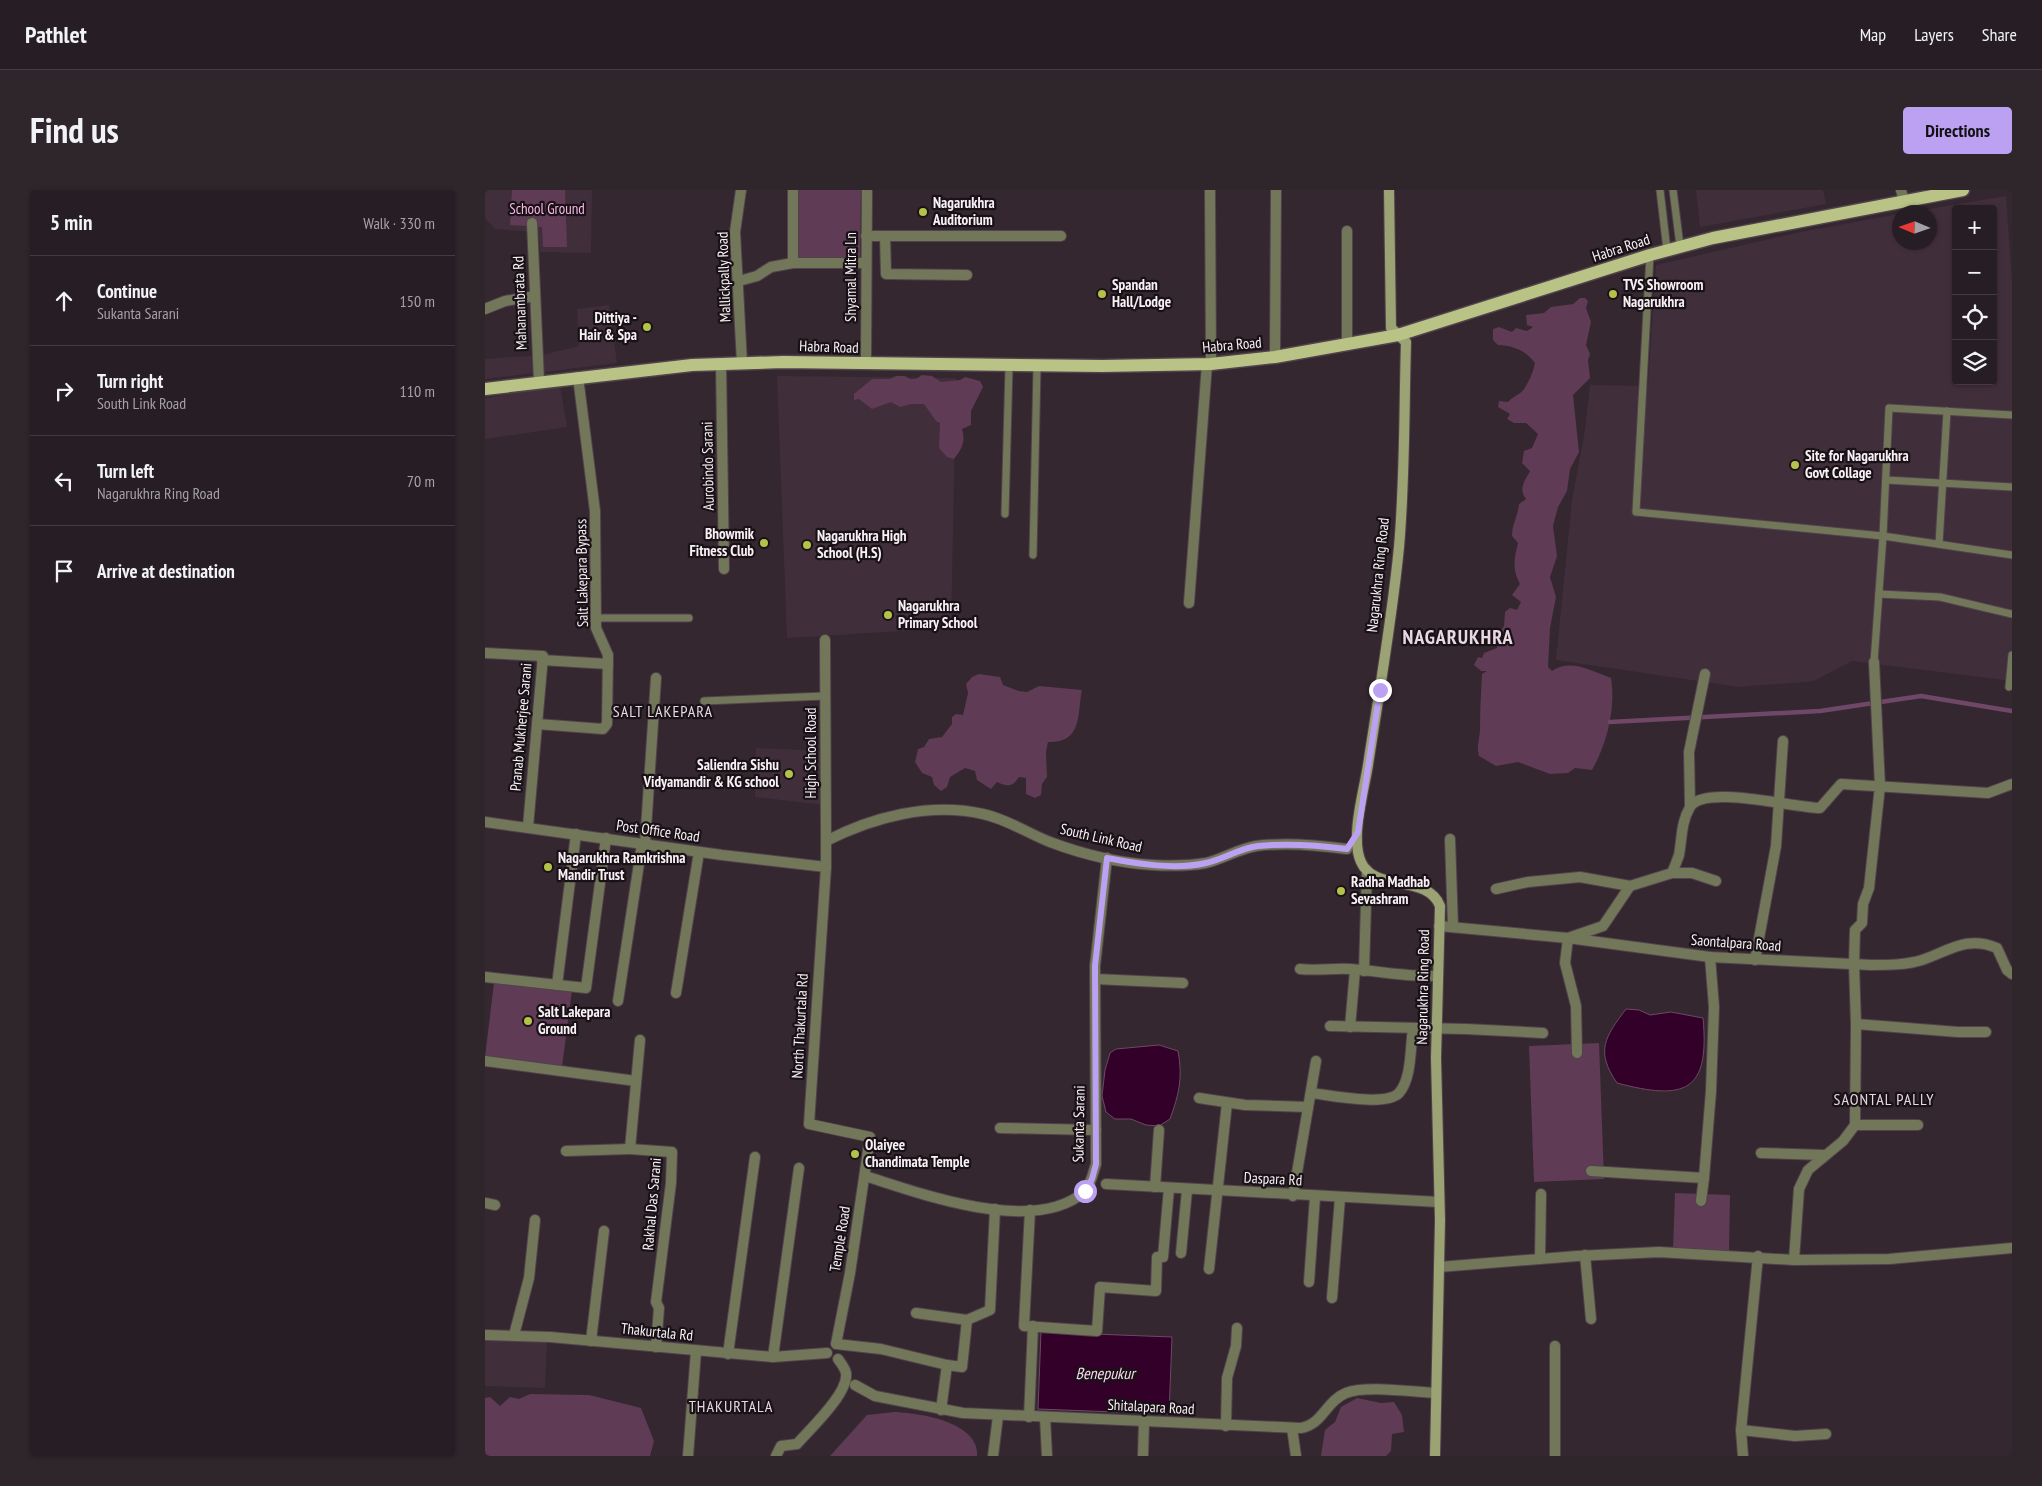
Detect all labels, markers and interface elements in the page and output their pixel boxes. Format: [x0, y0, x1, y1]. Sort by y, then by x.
text: Pathlet [25, 19, 87, 50]
text: Map [1860, 23, 1886, 46]
text: Layers [1914, 23, 1954, 46]
text: Share [1982, 23, 2017, 46]
text: Find us [30, 107, 119, 153]
button: Directions [1903, 107, 2012, 154]
place label: Nagarukhra Auditorium [932, 193, 995, 229]
park label: School Ground [509, 199, 585, 218]
north arrow [1892, 205, 1937, 250]
map controls [1952, 205, 1997, 385]
button: + [1952, 205, 1997, 250]
marker: Nagarukhra Auditorium [917, 206, 929, 218]
text: 5 min [50, 209, 92, 236]
text: Walk · 330 m [363, 213, 435, 233]
street label: Habra Road [1590, 229, 1652, 266]
street label: Mallickpally Road [712, 231, 735, 323]
street label: Shyamal Mitra Ln [841, 232, 860, 322]
button: − [1952, 250, 1997, 295]
street label: Mahanambrata Rd [508, 256, 531, 350]
place label: Spandan Hall/Lodge [1112, 275, 1171, 311]
place label: TVS Showroom Nagarukhra [1623, 275, 1703, 311]
text: Continue [97, 279, 157, 303]
icon: ahead [50, 287, 78, 315]
marker: Spandan Hall/Lodge [1096, 288, 1108, 300]
marker: TVS Showroom Nagarukhra [1607, 288, 1619, 300]
text: 150 m [400, 291, 435, 311]
button: locate [1952, 295, 1997, 340]
text: Sukanta Sarani [97, 303, 179, 323]
place label: Dittiya - Hair & Spa [579, 308, 637, 344]
marker: Dittiya - Hair & Spa [641, 321, 653, 333]
street label: Habra Road [1202, 332, 1262, 357]
street label: Habra Road [799, 336, 859, 357]
button: layers [1952, 340, 1997, 385]
text: Turn right [97, 369, 163, 393]
icon: right [50, 377, 78, 405]
text: 110 m [400, 381, 435, 401]
text: South Link Road [97, 393, 186, 413]
street label: Aurobindo Sarani [697, 421, 718, 511]
place label: Site for Nagarukhra Govt Collage [1805, 446, 1909, 482]
text: Turn left [97, 459, 154, 483]
marker: Site for Nagarukhra Govt Collage [1789, 459, 1801, 471]
icon: left [50, 467, 78, 495]
text: 70 m [407, 471, 435, 491]
text: Nagarukhra Ring Road [97, 483, 220, 503]
street label: Nagarukhra Ring Road [1362, 517, 1393, 633]
street label: Salt Lakepara Bypass [571, 519, 592, 627]
place label: Bhowmik Fitness Club [690, 524, 755, 560]
place label: Nagarukhra High School (H.S) [817, 526, 907, 562]
marker: Bhowmik Fitness Club [758, 537, 770, 549]
marker: Nagarukhra High School (H.S) [801, 539, 813, 551]
icon: arrive [50, 557, 78, 585]
text: Arrive at destination [97, 559, 235, 583]
place label: Nagarukhra Primary School [898, 596, 978, 632]
marker: Nagarukhra Primary School [882, 609, 894, 621]
district label: NAGARUKHRA [1402, 624, 1514, 650]
street label: Pranab Mukherjee Sarani [505, 662, 536, 792]
route end [1369, 679, 1392, 702]
district label: SALT LAKEPARA [613, 701, 713, 721]
street label: High School Road [801, 707, 820, 799]
place label: Saliendra Sishu Vidyamandir & KG school [643, 755, 779, 791]
marker: Saliendra Sishu Vidyamandir & KG school [783, 768, 795, 780]
street label: Post Office Road [615, 815, 701, 846]
street label: South Link Road [1058, 819, 1144, 856]
place label: Nagarukhra Ramkrishna Mandir Trust [558, 848, 685, 884]
marker: Nagarukhra Ramkrishna Mandir Trust [542, 861, 554, 873]
place label: Radha Madhab Sevashram [1351, 872, 1430, 908]
marker: Radha Madhab Sevashram [1335, 885, 1347, 897]
street label: Nagarukhra Ring Road [1412, 929, 1433, 1045]
street label: Saontalpara Road [1690, 930, 1782, 955]
street label: North Thakurtala Rd [787, 973, 812, 1079]
place label: Salt Lakepara Ground [538, 1002, 610, 1038]
marker: Salt Lakepara Ground [522, 1015, 534, 1027]
street label: Sukanta Sarani [1068, 1085, 1089, 1163]
district label: SAONTAL PALLY [1834, 1089, 1934, 1109]
place label: Olaiyee Chandimata Temple [865, 1135, 970, 1171]
marker: Olaiyee Chandimata Temple [849, 1148, 861, 1160]
street label: Rakhal Das Sarani [638, 1157, 665, 1251]
street label: Daspara Rd [1243, 1167, 1303, 1190]
route start [1074, 1180, 1097, 1203]
street label: Temple Road [825, 1205, 854, 1273]
street label: Thakurtala Rd [620, 1318, 694, 1345]
water label: Benepukur [1075, 1363, 1137, 1383]
street label: Shitalapara Road [1107, 1395, 1195, 1418]
district label: THAKURTALA [689, 1396, 773, 1416]

